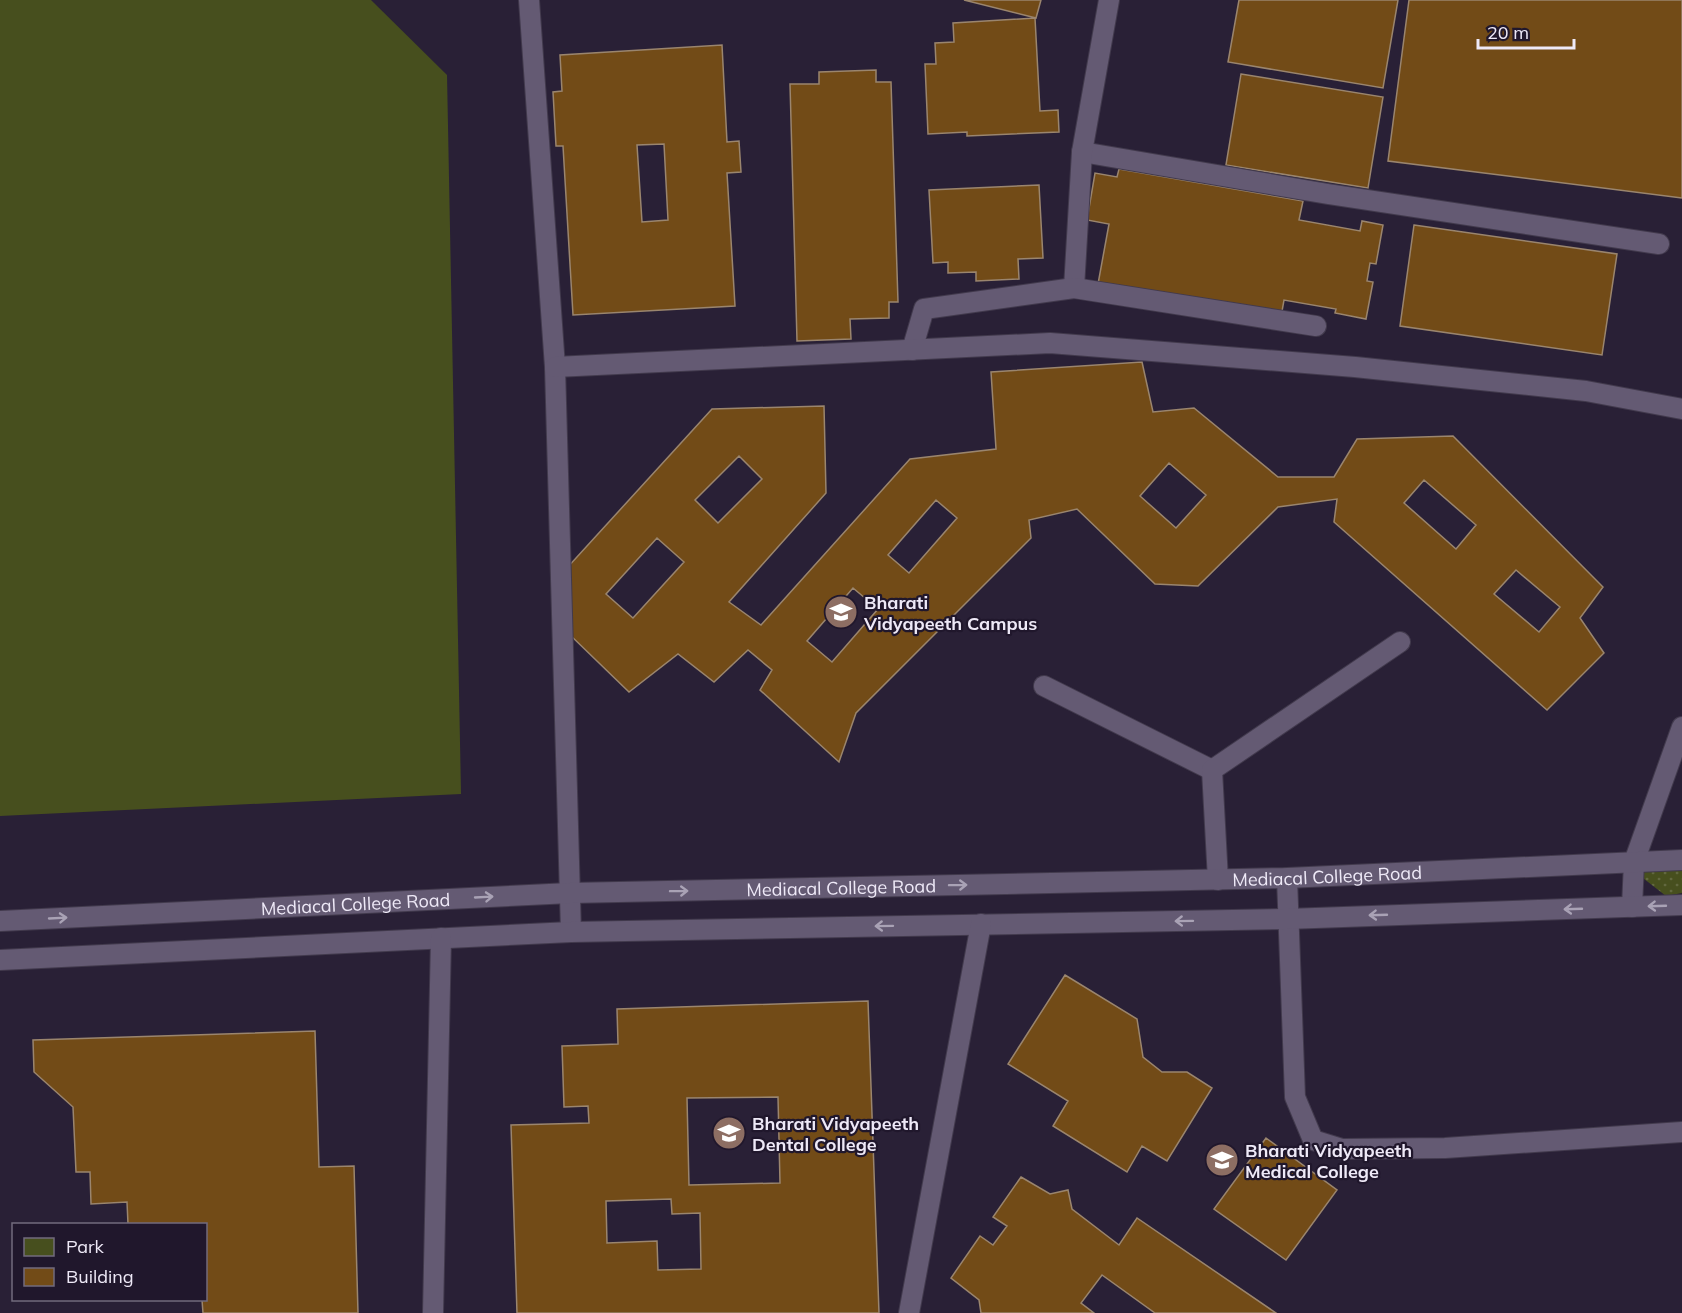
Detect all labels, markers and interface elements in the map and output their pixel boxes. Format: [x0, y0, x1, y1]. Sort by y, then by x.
scale bar [1478, 12, 1574, 50]
text: 20 m [1487, 21, 1529, 44]
place label: Bharati Vidyapeeth Campus [863, 591, 1037, 635]
school or university icon: Bharati Vidyapeeth Campus [823, 594, 859, 630]
street label: Mediacal College Road [1232, 860, 1422, 891]
street label: Mediacal College Road [746, 874, 936, 901]
one-way arrow [947, 879, 967, 891]
one-way arrow [668, 885, 688, 897]
street label: Mediacal College Road [260, 887, 451, 920]
one-way arrow [473, 892, 493, 903]
one-way arrow [1647, 900, 1667, 912]
one-way arrow [1564, 903, 1584, 915]
one-way arrow [1369, 910, 1389, 921]
one-way arrow [48, 912, 68, 923]
one-way arrow [1174, 915, 1194, 926]
one-way arrow [874, 920, 894, 932]
place label: Bharati Vidyapeeth Dental College [752, 1112, 919, 1156]
school or university icon: Bharati Vidyapeeth Dental College [711, 1115, 747, 1151]
place label: Bharati Vidyapeeth Medical College [1245, 1139, 1412, 1183]
school or university icon: Bharati Vidyapeeth Medical College [1204, 1142, 1240, 1178]
legend [12, 1223, 207, 1301]
text: Park [66, 1235, 105, 1258]
text: Building [66, 1265, 134, 1288]

